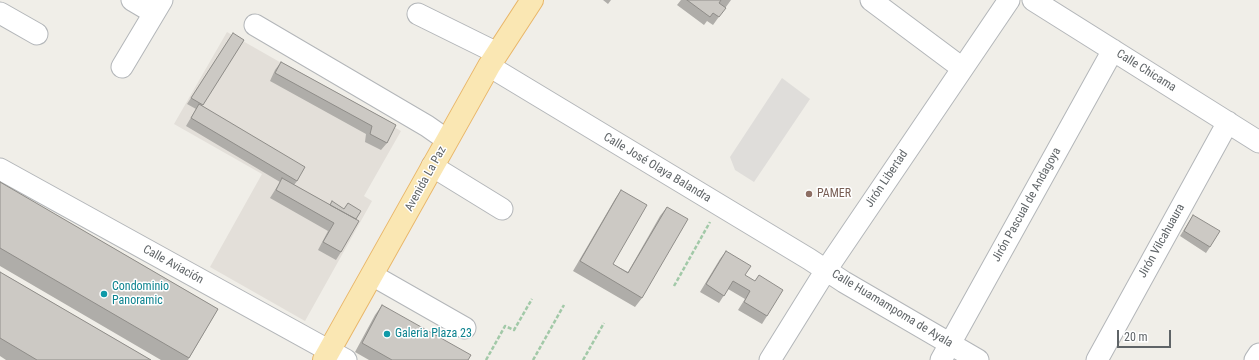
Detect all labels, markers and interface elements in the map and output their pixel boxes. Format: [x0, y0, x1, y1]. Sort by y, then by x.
street label: Calle Chicama [1113, 47, 1179, 95]
street label: Calle José Olaya Balandra [601, 130, 713, 206]
street label: Avenida La Paz [402, 144, 450, 214]
street label: Jirón Pascual de Andagoya [990, 145, 1064, 265]
street label: Jirón Libertad [863, 148, 911, 210]
place label: PAMER [817, 187, 851, 201]
marker: PAMER [804, 189, 814, 199]
street label: Jirón Vilcahuaura [1136, 201, 1188, 281]
street label: Calle Aviación [140, 243, 206, 287]
street label: Calle Huamampoma de Ayala [829, 267, 955, 351]
place label: Condominio Panoramic [112, 280, 169, 308]
marker: Condominio Panoramic [99, 289, 109, 299]
scale bar [1119, 322, 1173, 348]
place label: Galeria Plaza 23 [395, 327, 472, 341]
marker: Galeria Plaza 23 [382, 329, 392, 339]
text: 20 m [1124, 330, 1148, 344]

